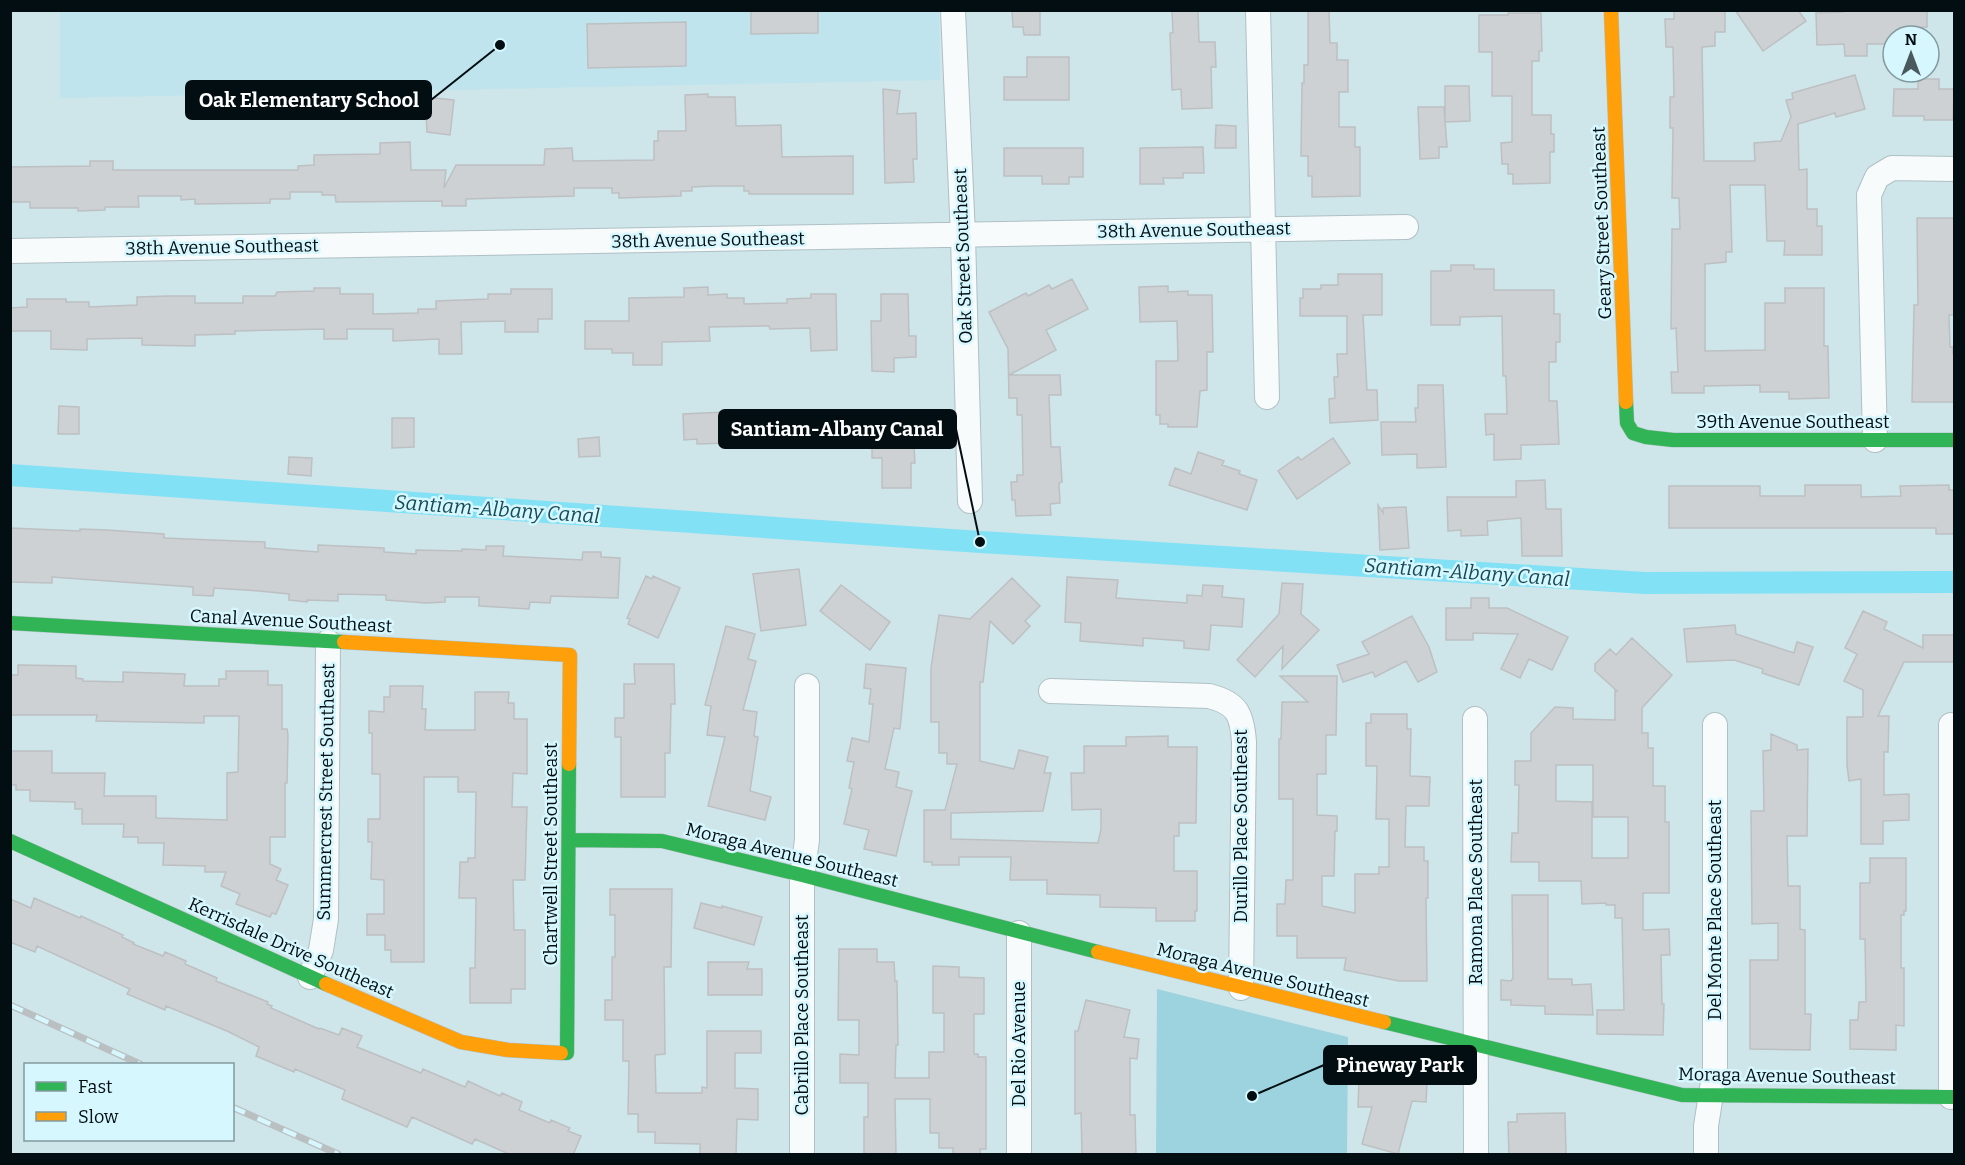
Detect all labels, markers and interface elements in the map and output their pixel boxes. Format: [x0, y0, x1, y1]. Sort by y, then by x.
north arrow [1881, 24, 1941, 84]
text: N [1905, 30, 1917, 49]
callout: Oak Elementary School [186, 81, 431, 119]
text: Oak Elementary School [199, 88, 419, 112]
street label: Geary Street Southeast [1588, 126, 1616, 320]
street label: Oak Street Southeast [949, 167, 977, 344]
street label: 38th Avenue Southeast [1097, 217, 1291, 243]
street label: 38th Avenue Southeast [611, 227, 805, 253]
street label: 38th Avenue Southeast [125, 234, 319, 260]
callout: Santiam-Albany Canal [719, 410, 956, 448]
street label: 39th Avenue Southeast [1696, 411, 1890, 433]
text: Santiam-Albany Canal [731, 417, 943, 441]
water label: Santiam-Albany Canal [394, 490, 600, 528]
water label: Santiam-Albany Canal [1364, 553, 1570, 591]
street label: Canal Avenue Southeast [189, 605, 393, 637]
street label: Summercrest Street Southeast [313, 663, 339, 921]
street label: Durillo Place Southeast [1230, 729, 1252, 923]
street label: Chartwell Street Southeast [540, 742, 562, 966]
street label: Ramona Place Southeast [1465, 779, 1487, 985]
street label: Del Monte Place Southeast [1704, 799, 1726, 1020]
street label: Moraga Avenue Southeast [684, 818, 901, 892]
street label: Kerrisdale Drive Southeast [185, 893, 398, 1003]
street label: Cabrillo Place Southeast [791, 914, 813, 1115]
street label: Moraga Avenue Southeast [1155, 938, 1372, 1012]
street label: Del Rio Avenue [1008, 981, 1030, 1107]
callout: Pineway Park [1324, 1046, 1476, 1084]
text: Pineway Park [1336, 1053, 1464, 1077]
legend [24, 1063, 234, 1141]
street label: Moraga Avenue Southeast [1678, 1063, 1897, 1089]
text: Fast [78, 1076, 113, 1098]
text: Slow [78, 1106, 119, 1128]

